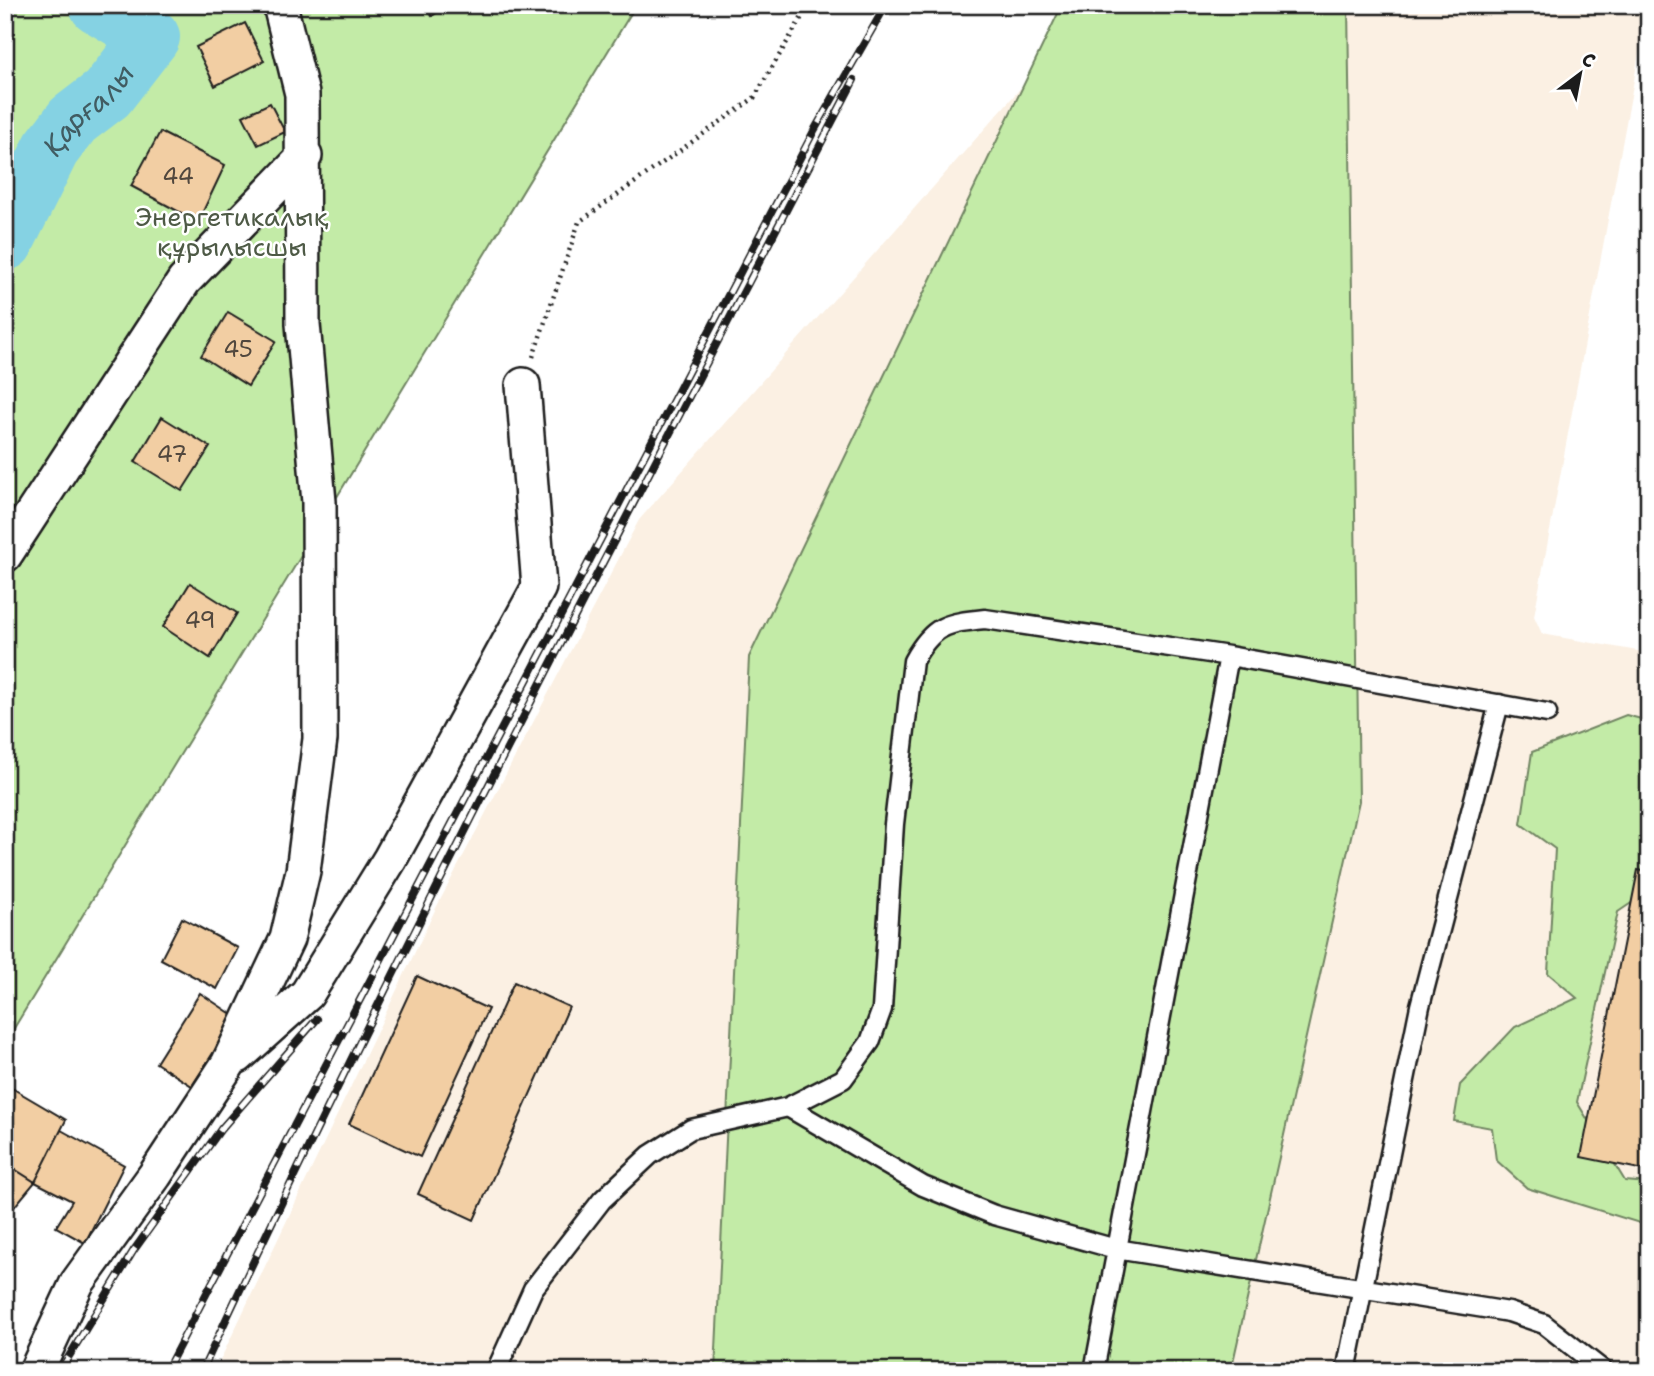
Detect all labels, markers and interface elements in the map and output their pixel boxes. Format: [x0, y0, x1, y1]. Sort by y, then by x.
north arrow [1546, 38, 1616, 108]
text: С [1577, 46, 1600, 74]
water label: Қарғалы [33, 56, 143, 164]
house number: 44 [162, 161, 194, 191]
park label: Энергетикалық құрылысшы [136, 199, 329, 264]
house number: 45 [223, 334, 253, 364]
house number: 47 [157, 439, 187, 469]
house number: 49 [184, 605, 216, 635]

